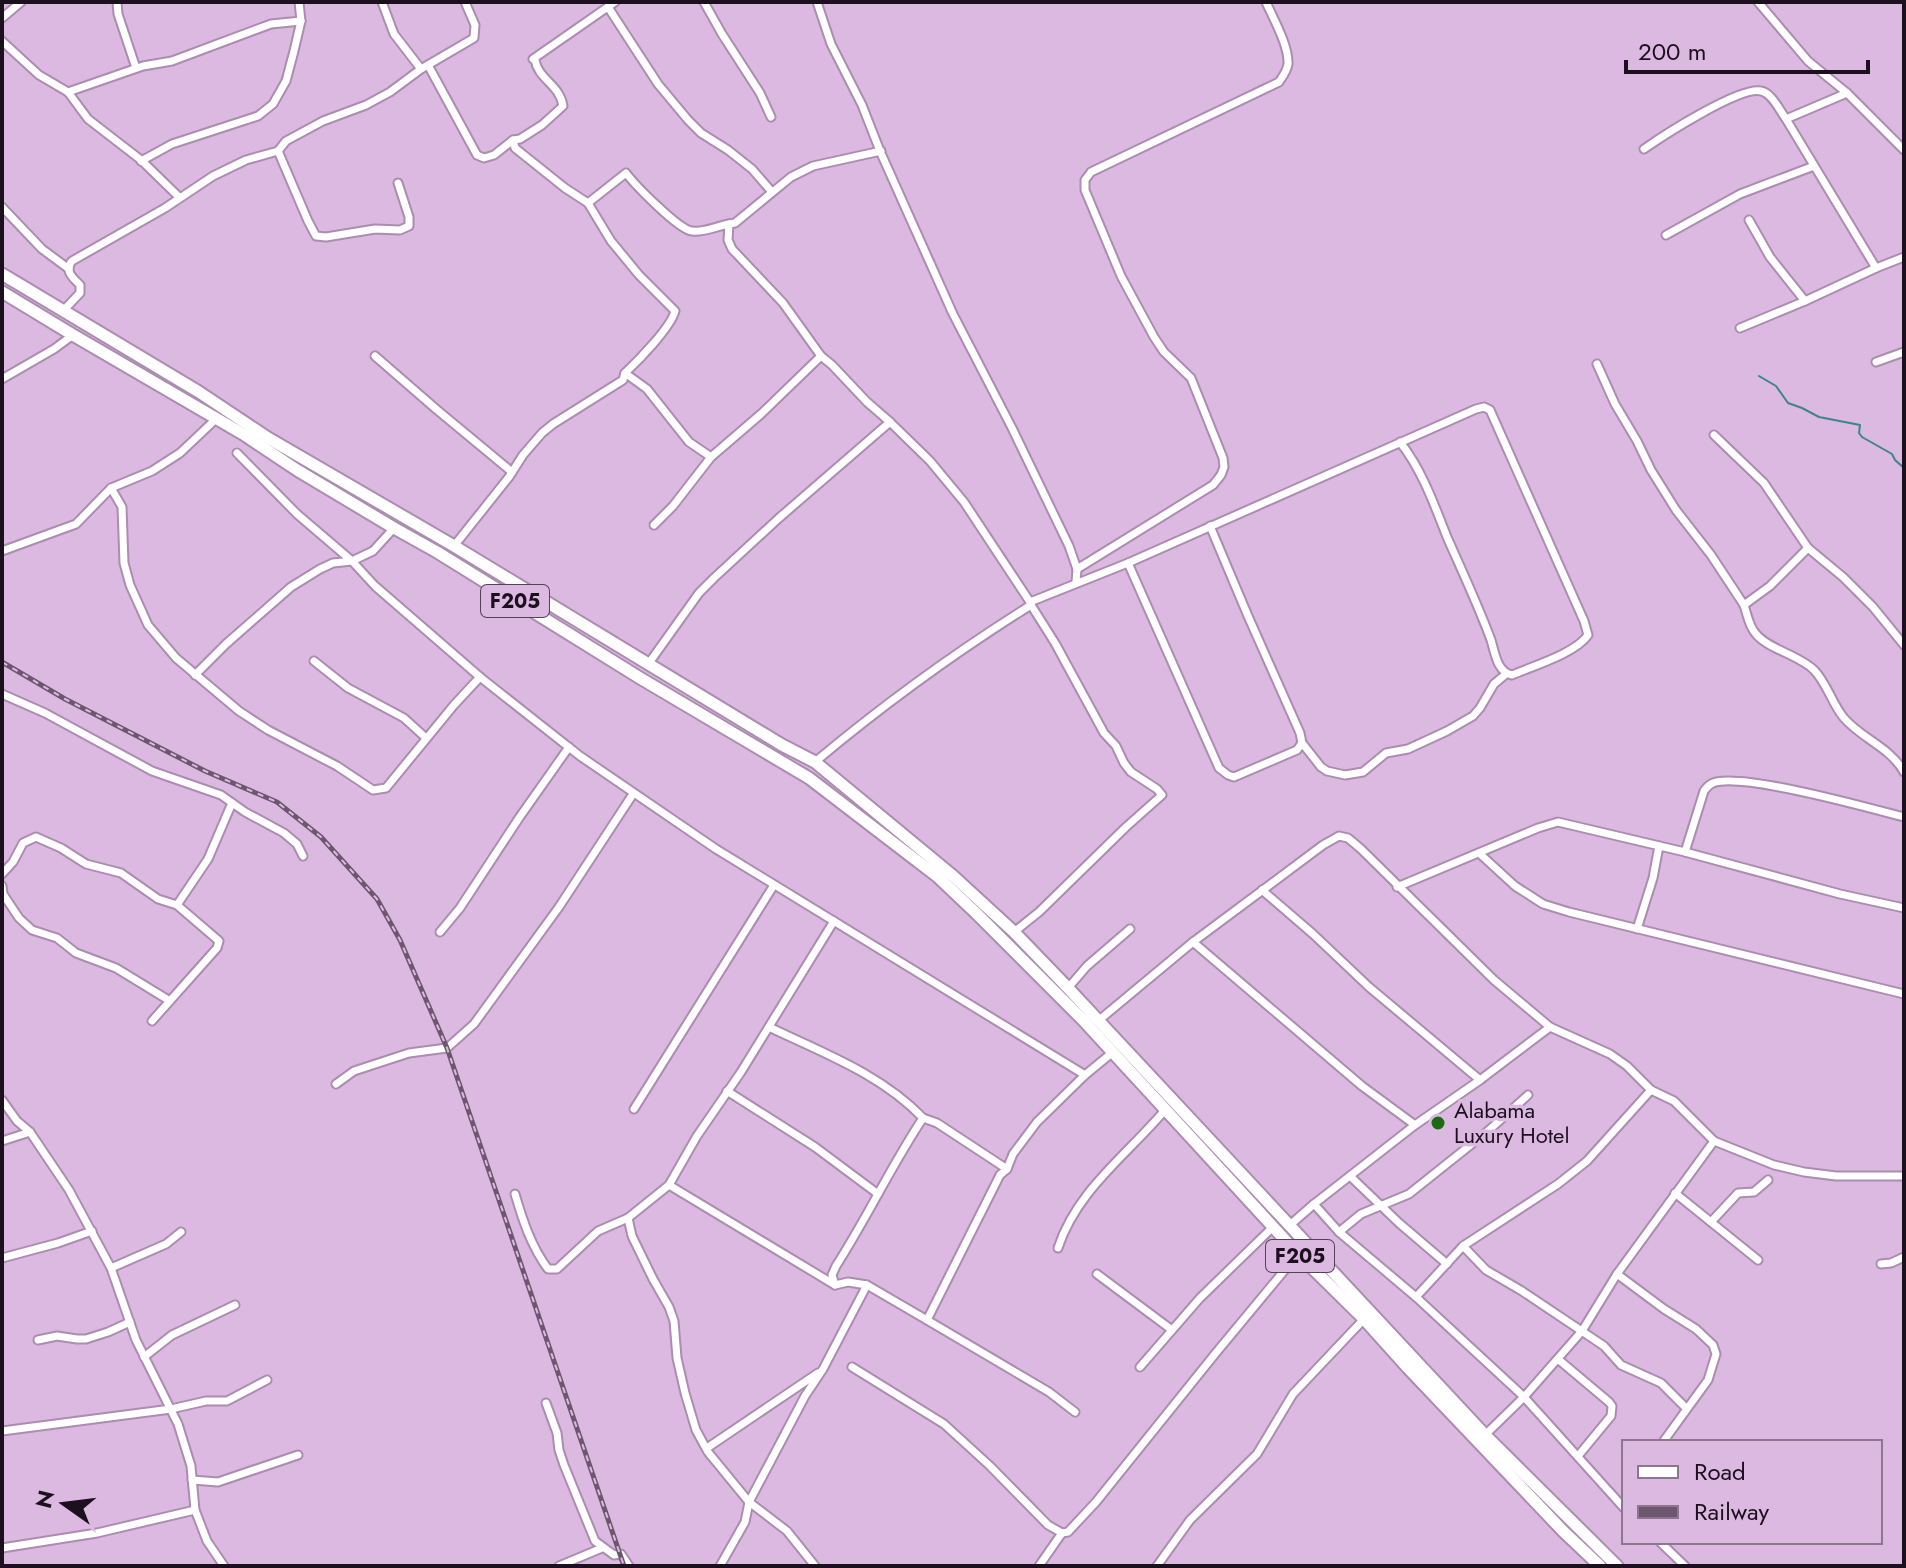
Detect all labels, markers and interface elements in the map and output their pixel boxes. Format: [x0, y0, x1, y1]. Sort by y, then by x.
scale bar [1626, 24, 1868, 74]
text: 200 m [1638, 34, 1706, 69]
road number: F205 [481, 585, 549, 617]
place label: Alabama Luxury Hotel [1454, 1094, 1569, 1151]
marker: Alabama Luxury Hotel [1429, 1114, 1447, 1132]
road number: F205 [1266, 1240, 1334, 1272]
legend [1622, 1440, 1882, 1544]
text: Road [1694, 1454, 1746, 1489]
north arrow [24, 1464, 104, 1544]
text: N [27, 1487, 62, 1512]
text: Railway [1694, 1494, 1769, 1529]

